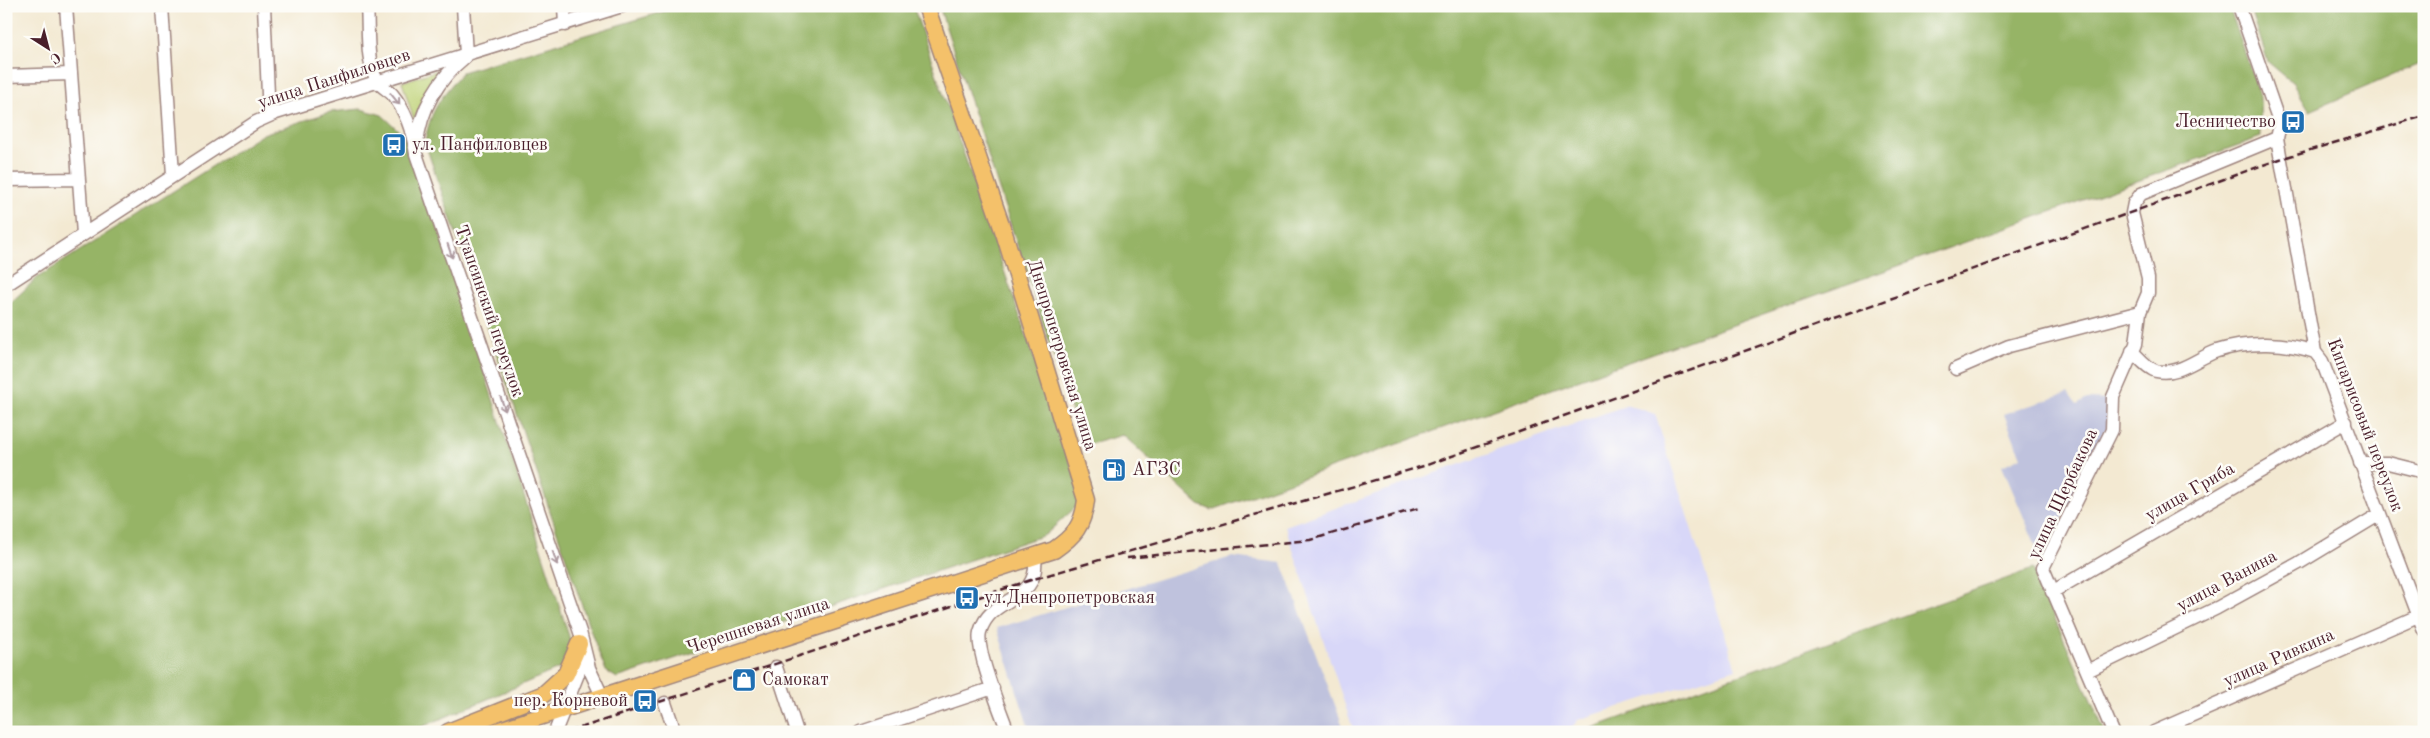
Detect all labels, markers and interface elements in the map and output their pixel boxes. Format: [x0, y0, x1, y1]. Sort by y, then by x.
north arrow [22, 22, 72, 72]
street label: улица Панфиловцев [256, 46, 413, 113]
text: С [47, 49, 63, 66]
one-way arrow [390, 92, 401, 105]
bus stop icon: Лесничество [2280, 109, 2306, 135]
place label: Лесничество [2175, 113, 2276, 131]
bus stop icon: ул. Панфиловцев [381, 132, 407, 158]
place label: ул. Панфиловцев [412, 136, 548, 155]
street label: Туапсинский переулок [451, 223, 527, 399]
one-way arrow [446, 243, 455, 258]
street label: Днепропетровская улица [1024, 257, 1100, 453]
street label: Кипарисовый переулок [2324, 336, 2406, 514]
one-way arrow [499, 396, 508, 412]
street label: улица Щербакова [2025, 426, 2101, 562]
fuel station icon: АГЗС [1101, 457, 1127, 483]
street label: улица Гриба [2142, 459, 2238, 525]
place label: АГЗС [1132, 461, 1181, 479]
street label: улица Ванина [2174, 547, 2280, 615]
one-way arrow [551, 550, 560, 566]
bus stop icon: ул.Днепропетровская [954, 585, 980, 611]
place label: ул.Днепропетровская [984, 589, 1155, 607]
street label: Черешневая улица [684, 594, 832, 658]
street label: улица Ривкина [2221, 626, 2337, 690]
shop icon: Самокат [731, 667, 757, 693]
place label: Самокат [762, 671, 829, 689]
bus stop icon: пер. Корневой [632, 688, 658, 714]
place label: пер. Корневой [514, 692, 628, 710]

